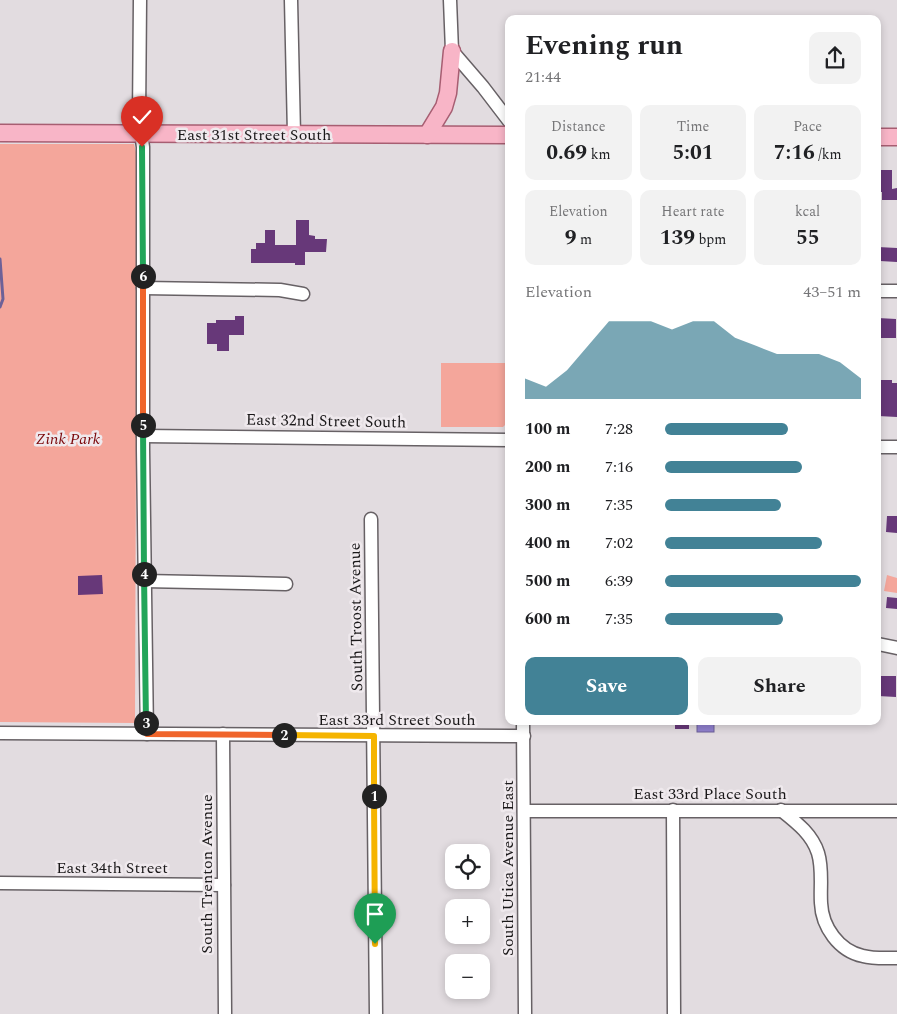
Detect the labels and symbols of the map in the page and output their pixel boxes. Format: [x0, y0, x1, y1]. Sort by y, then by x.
pin [121, 96, 163, 147]
street label: East 31st Street South [177, 123, 331, 147]
pin: 6 [130, 264, 156, 288]
street label: East 32nd Street South [246, 408, 406, 434]
pin: 5 [130, 412, 156, 438]
park label: Zink Park [36, 427, 101, 451]
street label: South Troost Avenue [343, 542, 369, 692]
pin: 4 [132, 562, 156, 586]
street label: East 33rd Street South [318, 708, 476, 732]
pin: 3 [134, 710, 158, 736]
pin: 2 [272, 722, 296, 748]
street label: South Utica Avenue East [496, 780, 520, 956]
street label: East 33rd Place South [633, 782, 787, 806]
pin: 1 [362, 784, 386, 808]
street label: South Trenton Avenue [195, 794, 219, 954]
street label: East 34th Street [56, 856, 168, 880]
pin [354, 893, 396, 944]

